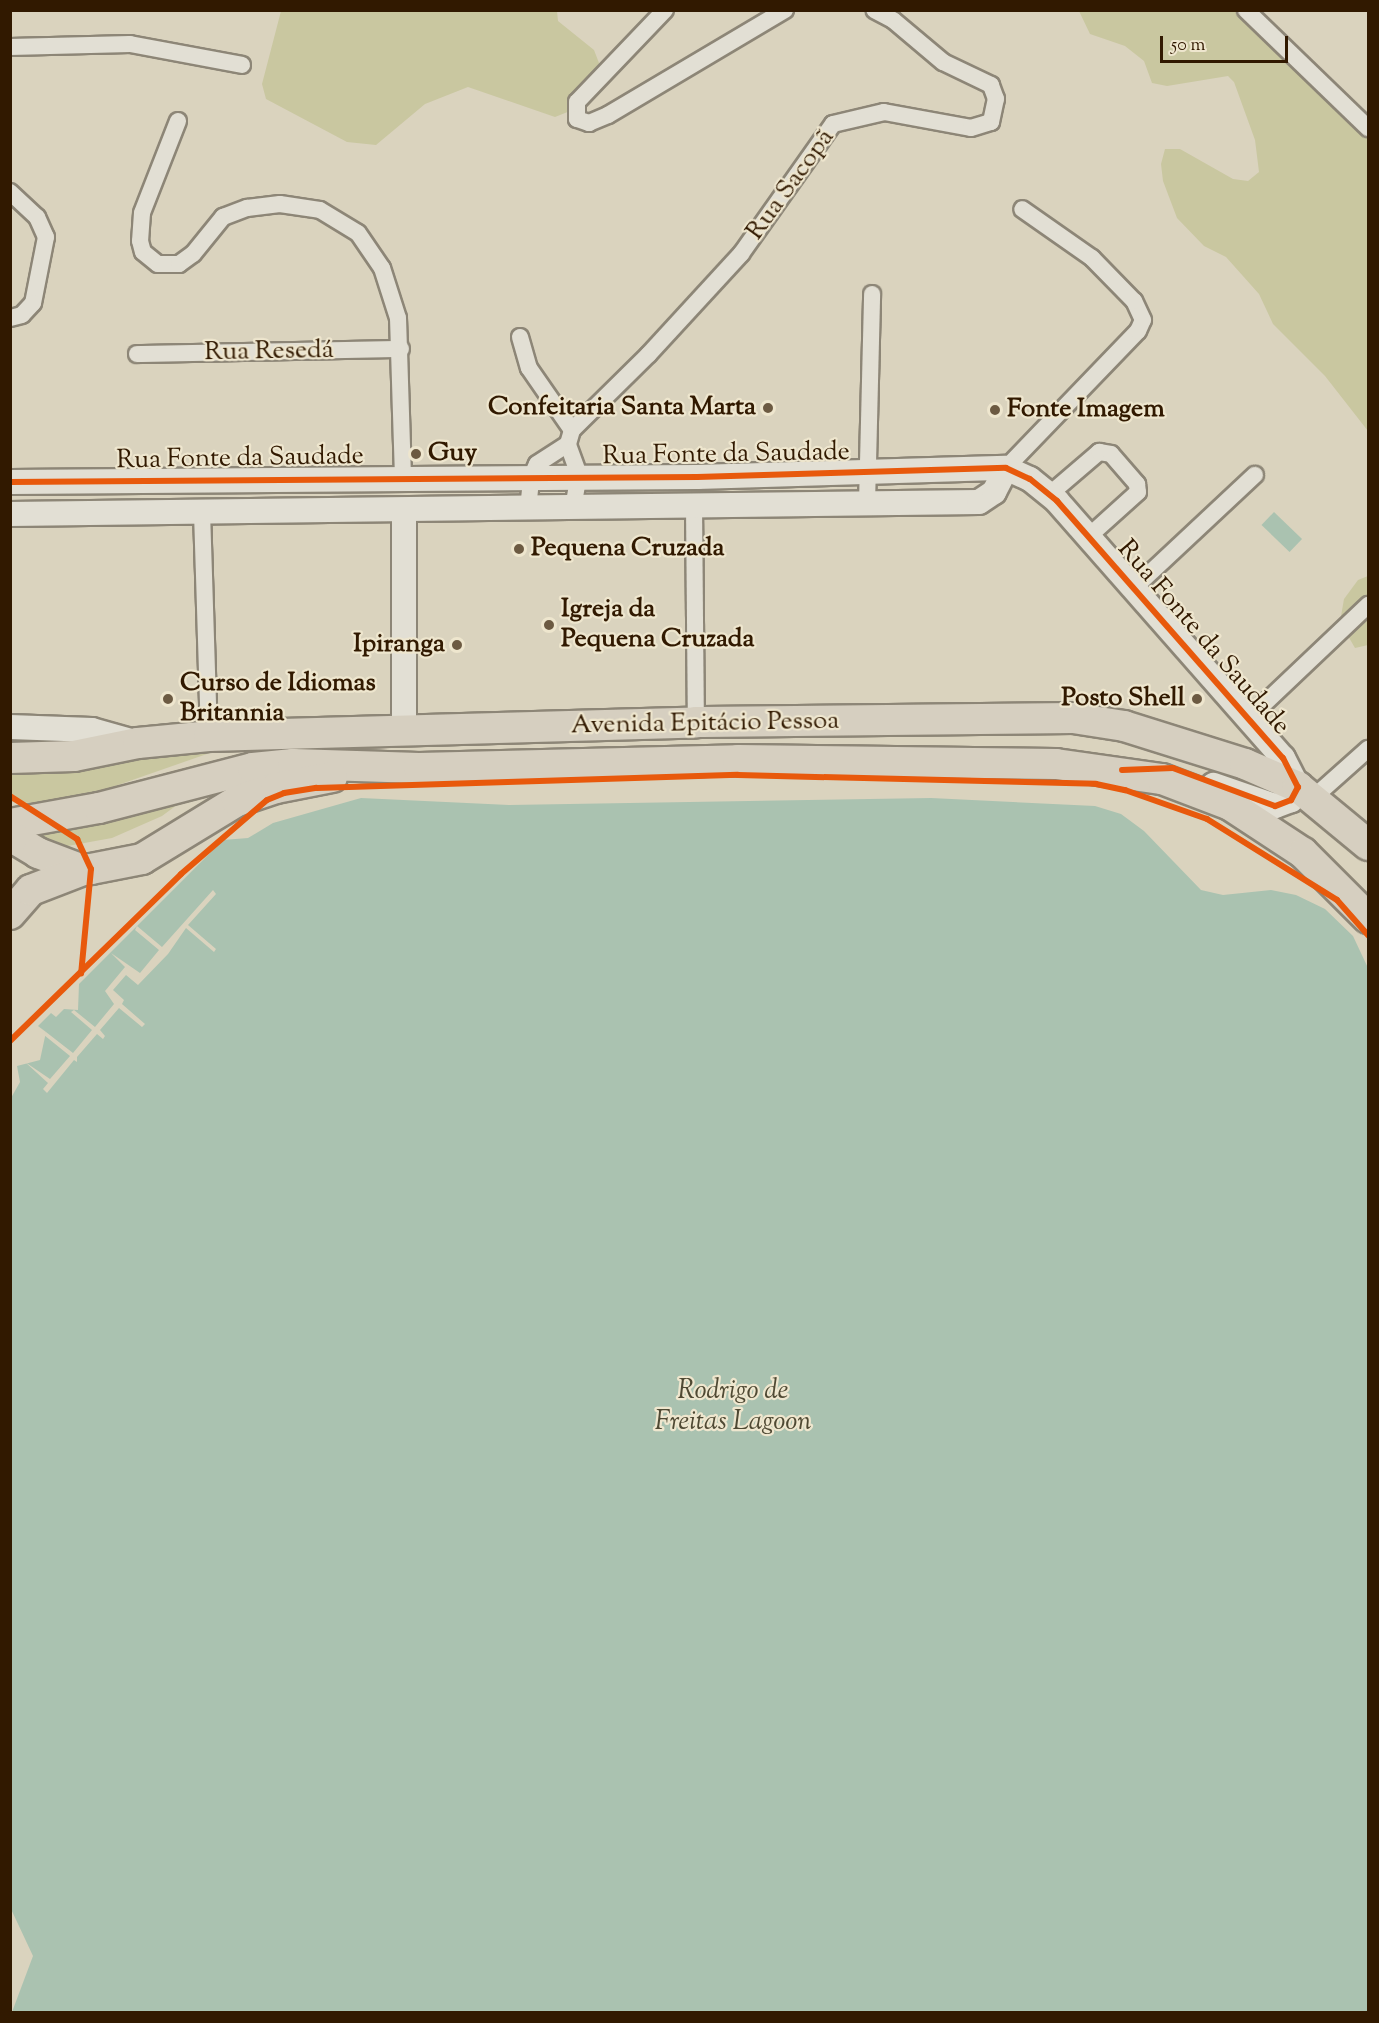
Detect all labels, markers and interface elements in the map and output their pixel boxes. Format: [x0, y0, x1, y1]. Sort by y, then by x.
scale bar [1163, 24, 1290, 62]
text: 50 m [1171, 33, 1205, 59]
street label: Rua Sacopã [740, 123, 842, 247]
street label: Rua Resedá [204, 335, 334, 369]
place label: Confeitaria Santa Marta [488, 392, 756, 424]
place label: Fonte Imagem [1007, 394, 1165, 426]
marker: Confeitaria Santa Marta [761, 401, 775, 415]
marker: Fonte Imagem [988, 403, 1002, 417]
street label: Rua Fonte da Saudade [602, 437, 850, 473]
place label: Guy [428, 438, 477, 470]
street label: Rua Fonte da Saudade [116, 441, 364, 477]
marker: Guy [409, 447, 423, 461]
place label: Pequena Cruzada [531, 533, 724, 565]
street label: Rua Fonte da Saudade [1110, 534, 1296, 742]
marker: Pequena Cruzada [512, 542, 526, 556]
place label: Igreja da Pequena Cruzada [561, 594, 754, 656]
marker: Igreja da Pequena Cruzada [542, 618, 556, 632]
place label: Ipiranga [353, 629, 445, 661]
marker: Ipiranga [450, 638, 464, 652]
place label: Curso de Idiomas Britannia [180, 668, 376, 730]
place label: Posto Shell [1061, 683, 1185, 715]
marker: Curso de Idiomas Britannia [161, 692, 175, 706]
marker: Posto Shell [1190, 692, 1204, 706]
street label: Avenida Epitácio Pessoa [571, 706, 839, 742]
water label: Rodrigo de Freitas Lagoon [655, 1375, 811, 1438]

